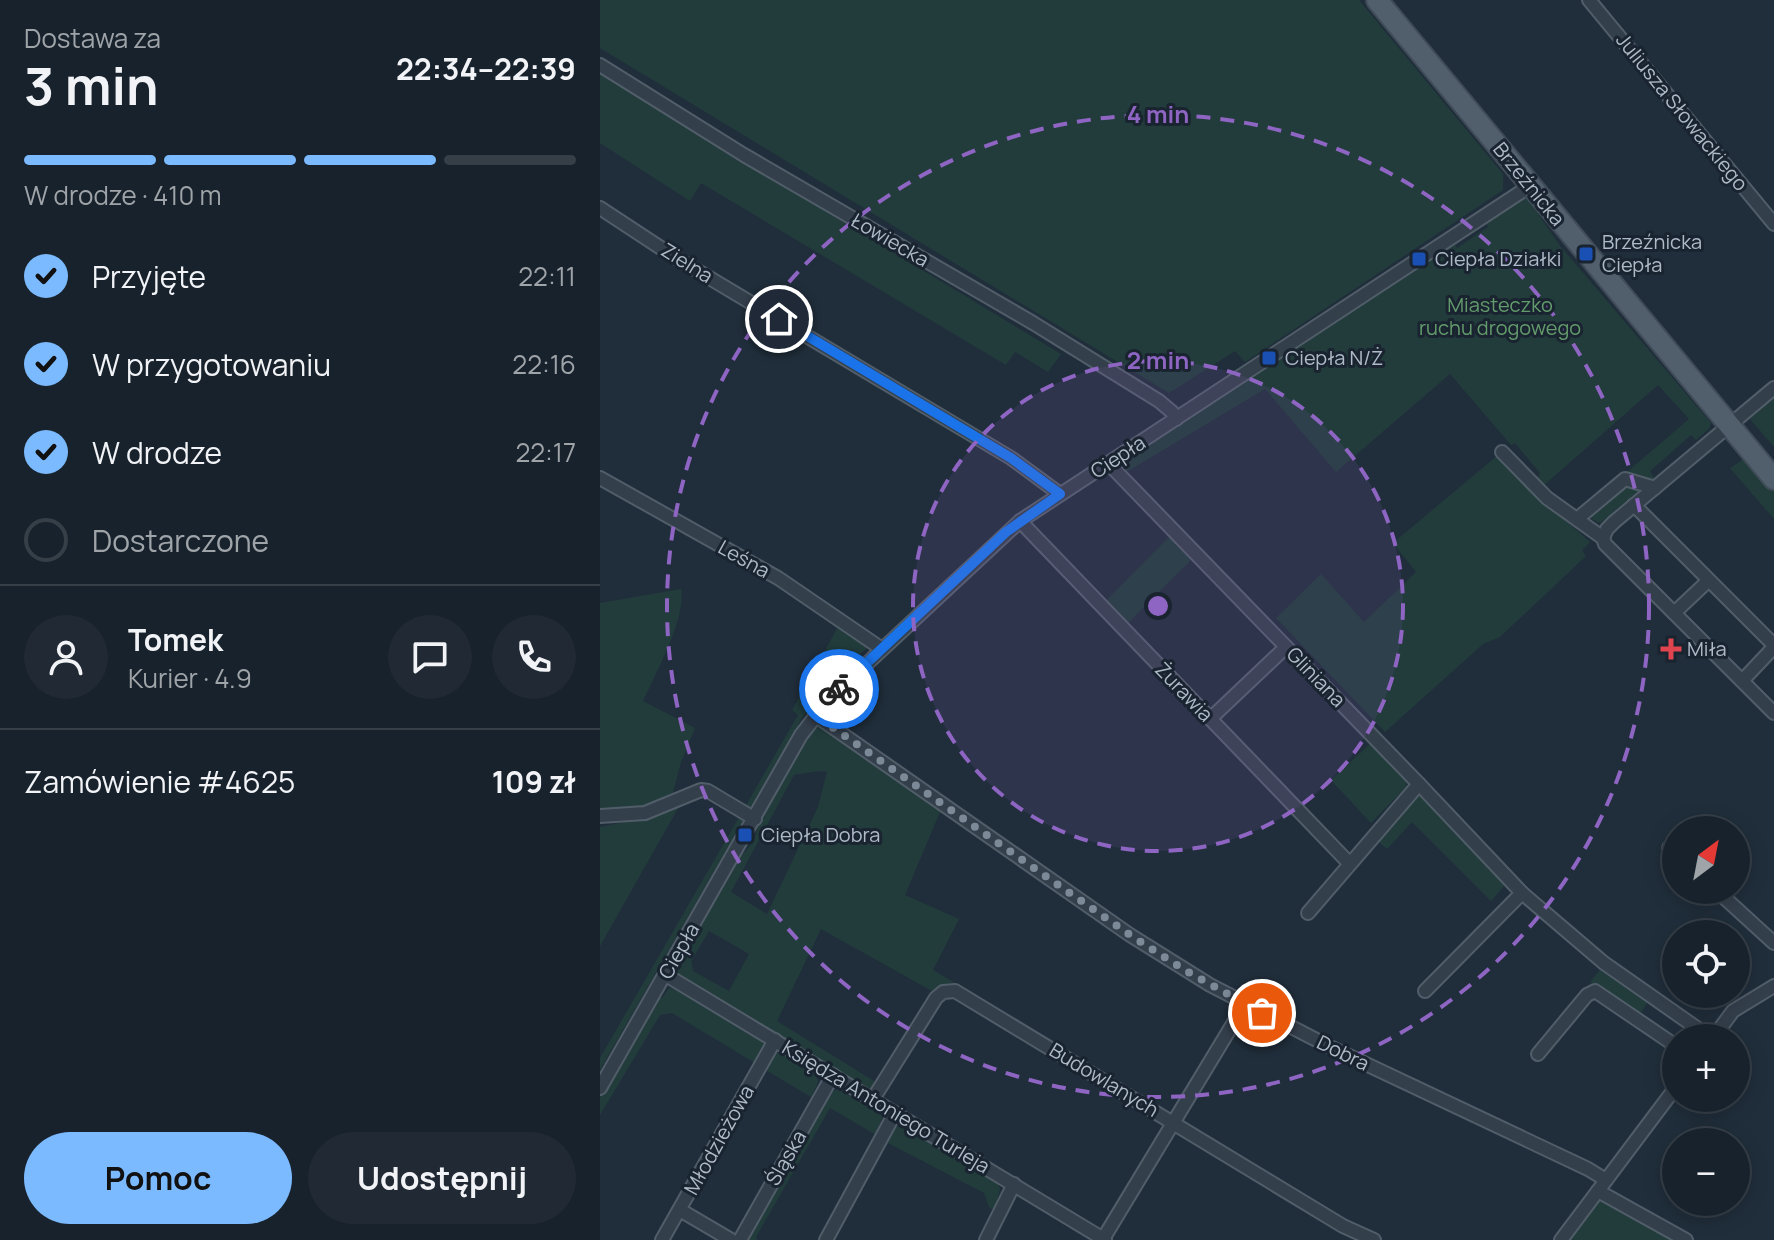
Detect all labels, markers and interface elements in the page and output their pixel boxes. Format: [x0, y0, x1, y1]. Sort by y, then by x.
text: Dostawa za [24, 20, 161, 56]
street label: Juliusza Słowackiego [1610, 27, 1755, 196]
text: 22:34–22:39 [396, 48, 576, 89]
text: 3 min [24, 50, 159, 121]
text: 4 min [1127, 97, 1189, 130]
street label: Brzeźnicka [1487, 136, 1571, 231]
text: W drodze · 410 m [24, 177, 222, 213]
street label: Łowiecka [846, 206, 934, 273]
place label: Brzeźnicka Ciepła [1602, 228, 1702, 278]
street label: Zielna [656, 236, 718, 289]
place label: Ciepła Działki [1435, 245, 1561, 272]
marker: Brzeźnicka Ciepła [1577, 245, 1595, 263]
marker: Ciepła Działki [1410, 250, 1428, 268]
icon: check [24, 254, 68, 298]
text: Przyjęte [92, 256, 206, 297]
text: 22:11 [518, 258, 576, 294]
pin [745, 285, 813, 353]
park label: Miasteczko ruchu drogowego [1419, 291, 1581, 341]
icon: home [757, 297, 801, 341]
icon: check [24, 342, 68, 386]
text: 2 min [1127, 343, 1189, 376]
text: W przygotowaniu [92, 344, 331, 385]
place label: Ciepła N/Ż [1285, 344, 1383, 371]
text: 22:16 [512, 346, 576, 382]
marker: Ciepła N/Ż [1260, 349, 1278, 367]
street label: Ciepła [1085, 429, 1150, 484]
icon: check [24, 430, 68, 474]
text: W drodze [92, 432, 222, 473]
text: 22:17 [515, 434, 576, 470]
text: Dostarczone [92, 520, 269, 561]
street label: Leśna [713, 533, 775, 584]
centre of rings [1144, 592, 1172, 620]
button: person [24, 615, 108, 699]
button: chat [388, 615, 472, 699]
button: phone [492, 615, 576, 699]
text: Tomek [128, 619, 223, 660]
place label: Miła [1687, 635, 1727, 662]
marker: Miła [1662, 640, 1680, 658]
street label: Gliniana [1281, 641, 1352, 713]
courier [799, 649, 879, 729]
street label: Żurawia [1149, 656, 1219, 727]
text: Kurier · 4.9 [128, 660, 252, 696]
icon: bike [817, 667, 861, 711]
text: Zamówienie #4625 [24, 761, 295, 802]
text: 109 zł [492, 761, 576, 802]
north arrow [1662, 816, 1750, 904]
map controls [1662, 816, 1750, 1216]
place label: Ciepła Dobra [761, 821, 880, 848]
marker: Ciepła Dobra [736, 826, 754, 844]
street label: Ciepła [652, 918, 705, 984]
button: locate [1662, 920, 1750, 1008]
pin [1228, 979, 1296, 1047]
icon: bag [1240, 991, 1284, 1035]
button: + [1662, 1024, 1750, 1112]
street label: Dobra [1313, 1028, 1374, 1077]
street label: Księdza Antoniego Turleja [777, 1034, 995, 1179]
street label: Budowlanych [1045, 1036, 1164, 1123]
street label: Młodzieżowa [677, 1080, 760, 1199]
street label: Śląska [759, 1125, 812, 1190]
button: − [1662, 1128, 1750, 1216]
button: Pomoc [24, 1132, 292, 1224]
button: Udostępnij [308, 1132, 576, 1224]

